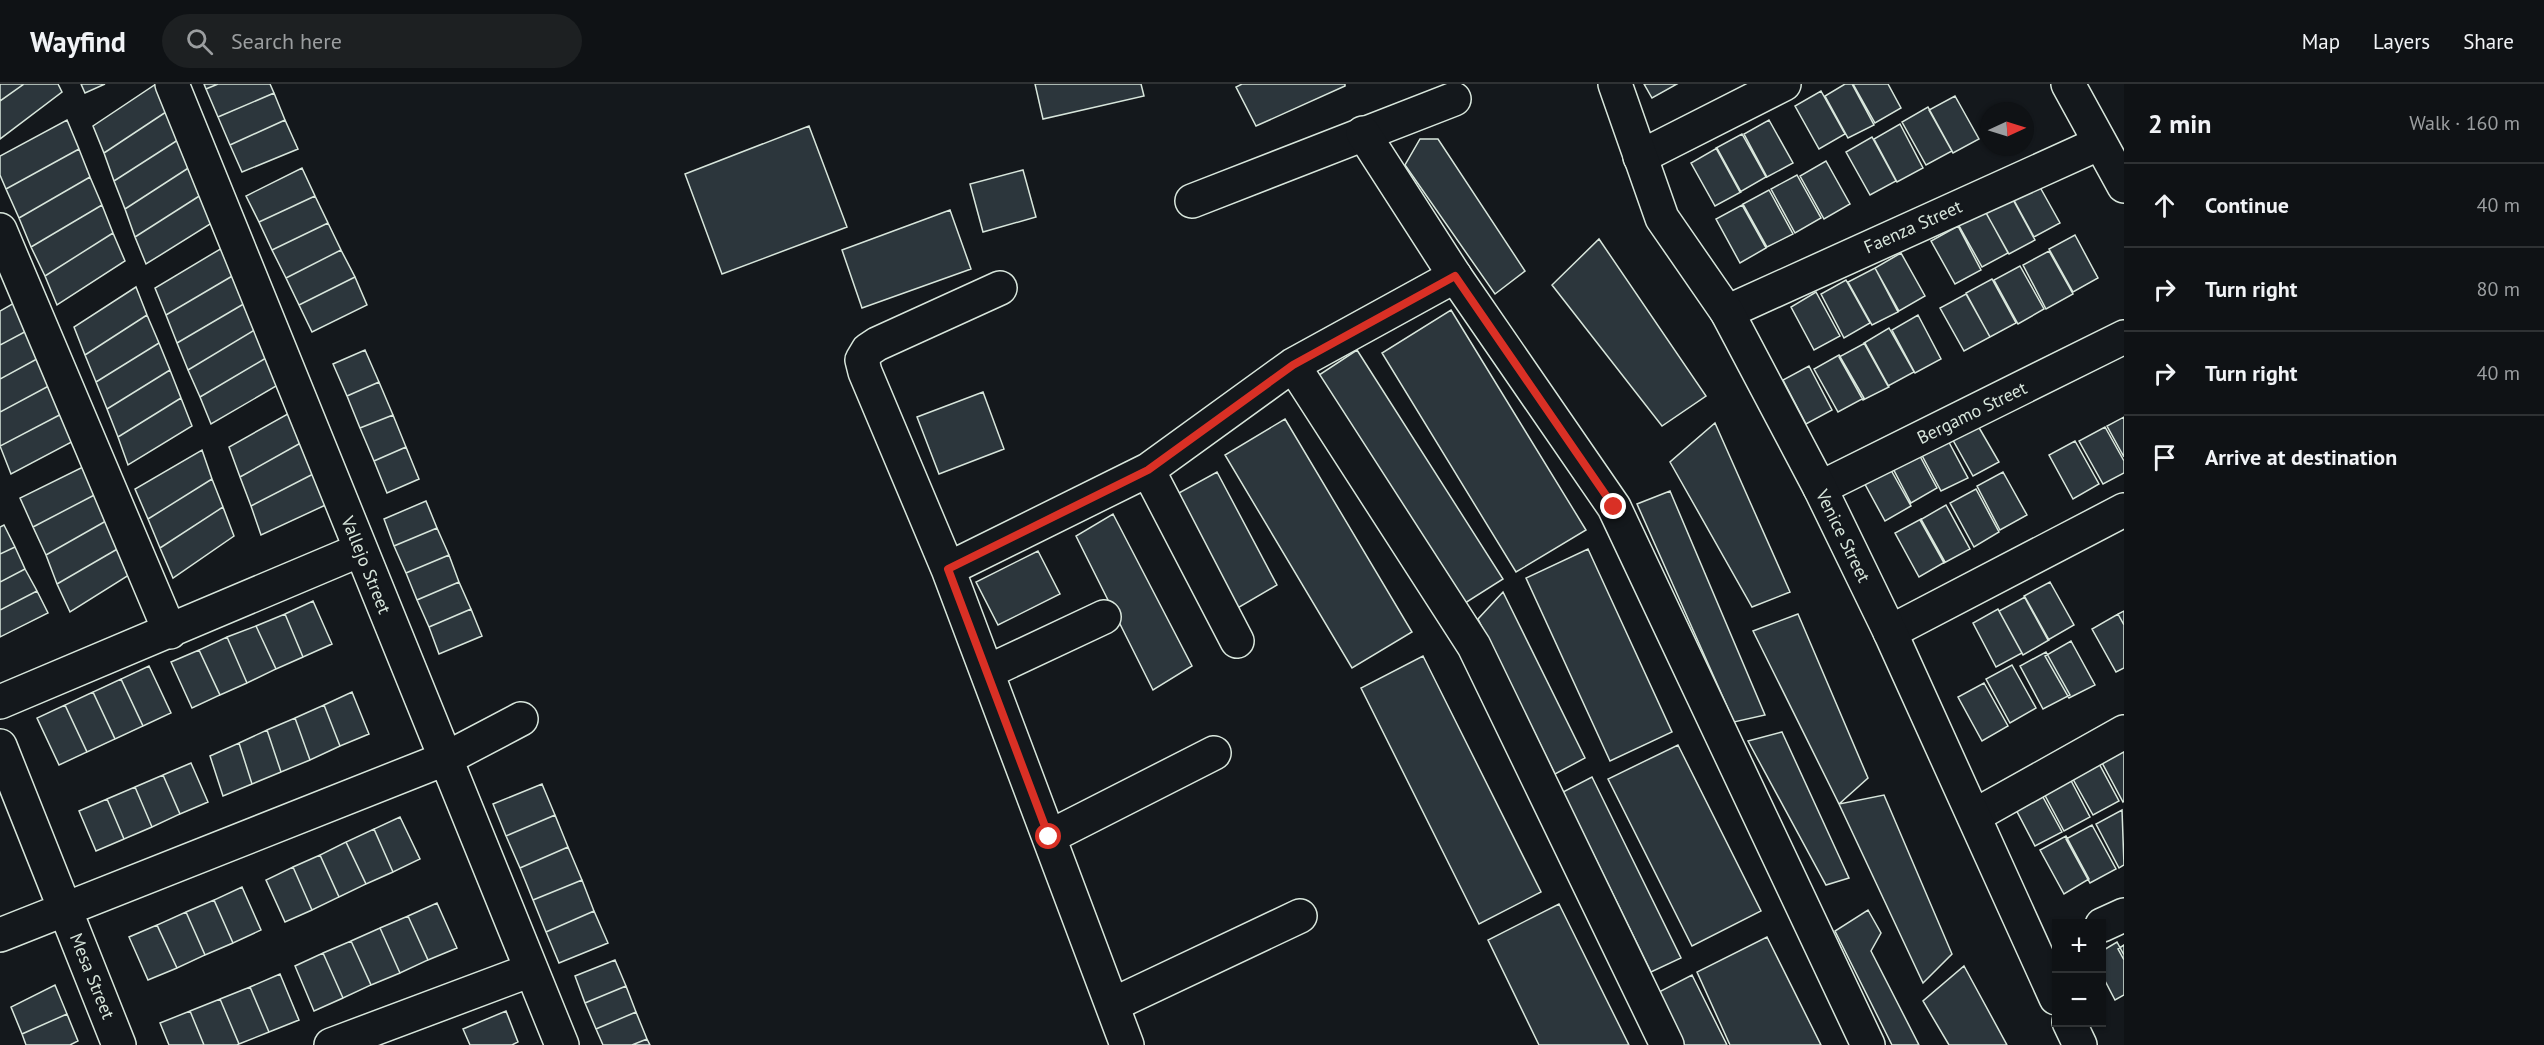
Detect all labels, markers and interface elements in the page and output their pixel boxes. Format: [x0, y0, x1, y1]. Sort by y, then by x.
search box [162, 14, 582, 68]
text: Wayfind [30, 23, 126, 60]
icon: search [183, 25, 216, 58]
text: Search here [231, 27, 342, 55]
text: Map [2302, 28, 2340, 55]
text: Layers [2373, 28, 2430, 55]
text: Share [2463, 28, 2514, 55]
north arrow [1980, 102, 2034, 156]
text: 2 min [2148, 107, 2211, 140]
text: Walk · 160 m [2409, 110, 2520, 136]
icon: ahead [2148, 189, 2181, 222]
text: Continue [2205, 191, 2289, 219]
text: 40 m [2477, 192, 2520, 218]
street label: Faenza Street [1860, 195, 1965, 258]
icon: right [2148, 273, 2181, 306]
text: Turn right [2205, 275, 2297, 303]
text: 80 m [2477, 276, 2520, 302]
icon: right [2148, 357, 2181, 390]
text: Turn right [2205, 359, 2297, 387]
text: 40 m [2477, 360, 2520, 386]
street label: Bergamo Street [1913, 376, 2030, 449]
icon: arrive [2148, 441, 2181, 474]
text: Arrive at destination [2205, 443, 2397, 471]
street label: Venice Street [1811, 485, 1876, 586]
route end [1600, 493, 1626, 519]
street label: Vallejo Street [336, 512, 396, 617]
route start [1035, 823, 1061, 849]
map controls [2052, 919, 2106, 1027]
button: + [2052, 919, 2106, 973]
street label: Mesa Street [65, 929, 120, 1022]
button: − [2052, 973, 2106, 1027]

